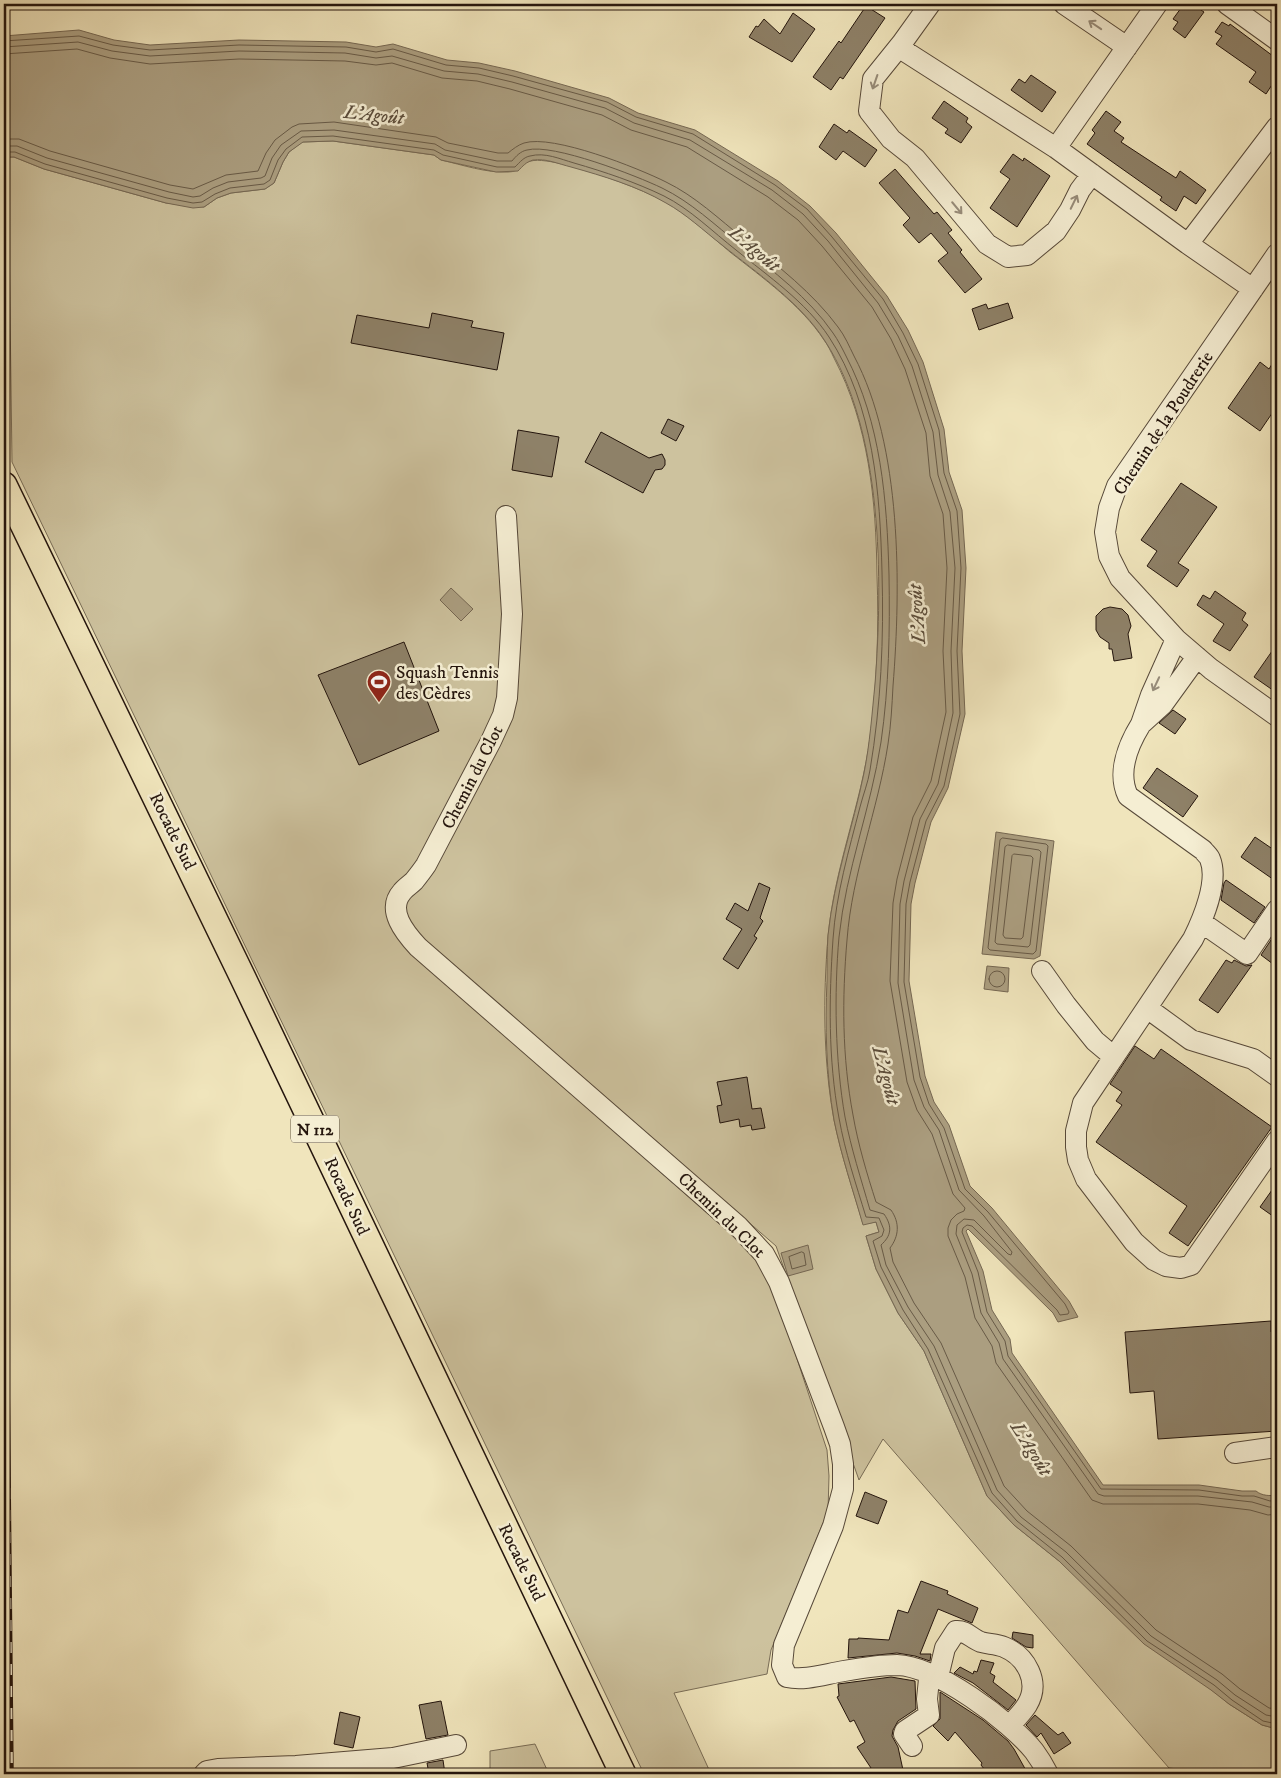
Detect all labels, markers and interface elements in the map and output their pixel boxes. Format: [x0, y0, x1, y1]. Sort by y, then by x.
one-way arrow [1089, 20, 1103, 30]
one-way arrow [869, 74, 879, 90]
water label: L'Agoût [342, 101, 406, 130]
one-way arrow [1070, 195, 1079, 210]
one-way arrow [952, 202, 963, 215]
water label: L'Agoût [723, 220, 785, 278]
street label: Chemin de la Poudrerie [1109, 348, 1219, 500]
water label: L'Agoût [904, 582, 931, 645]
place label: Squash Tennis des Cèdres [396, 662, 499, 705]
sports icon: Squash Tennis des Cèdres [366, 669, 392, 703]
one-way arrow [1150, 676, 1160, 691]
street label: Chemin du Clot [437, 722, 509, 833]
street label: Rocade Sud [144, 789, 200, 874]
water label: L'Agoût [866, 1043, 905, 1108]
road number: N 112 [291, 1116, 339, 1142]
street label: Rocade Sud [318, 1154, 374, 1239]
street label: Chemin du Clot [673, 1168, 770, 1263]
water label: L'Agoût [1005, 1417, 1057, 1481]
street label: Rocade Sud [493, 1520, 549, 1605]

